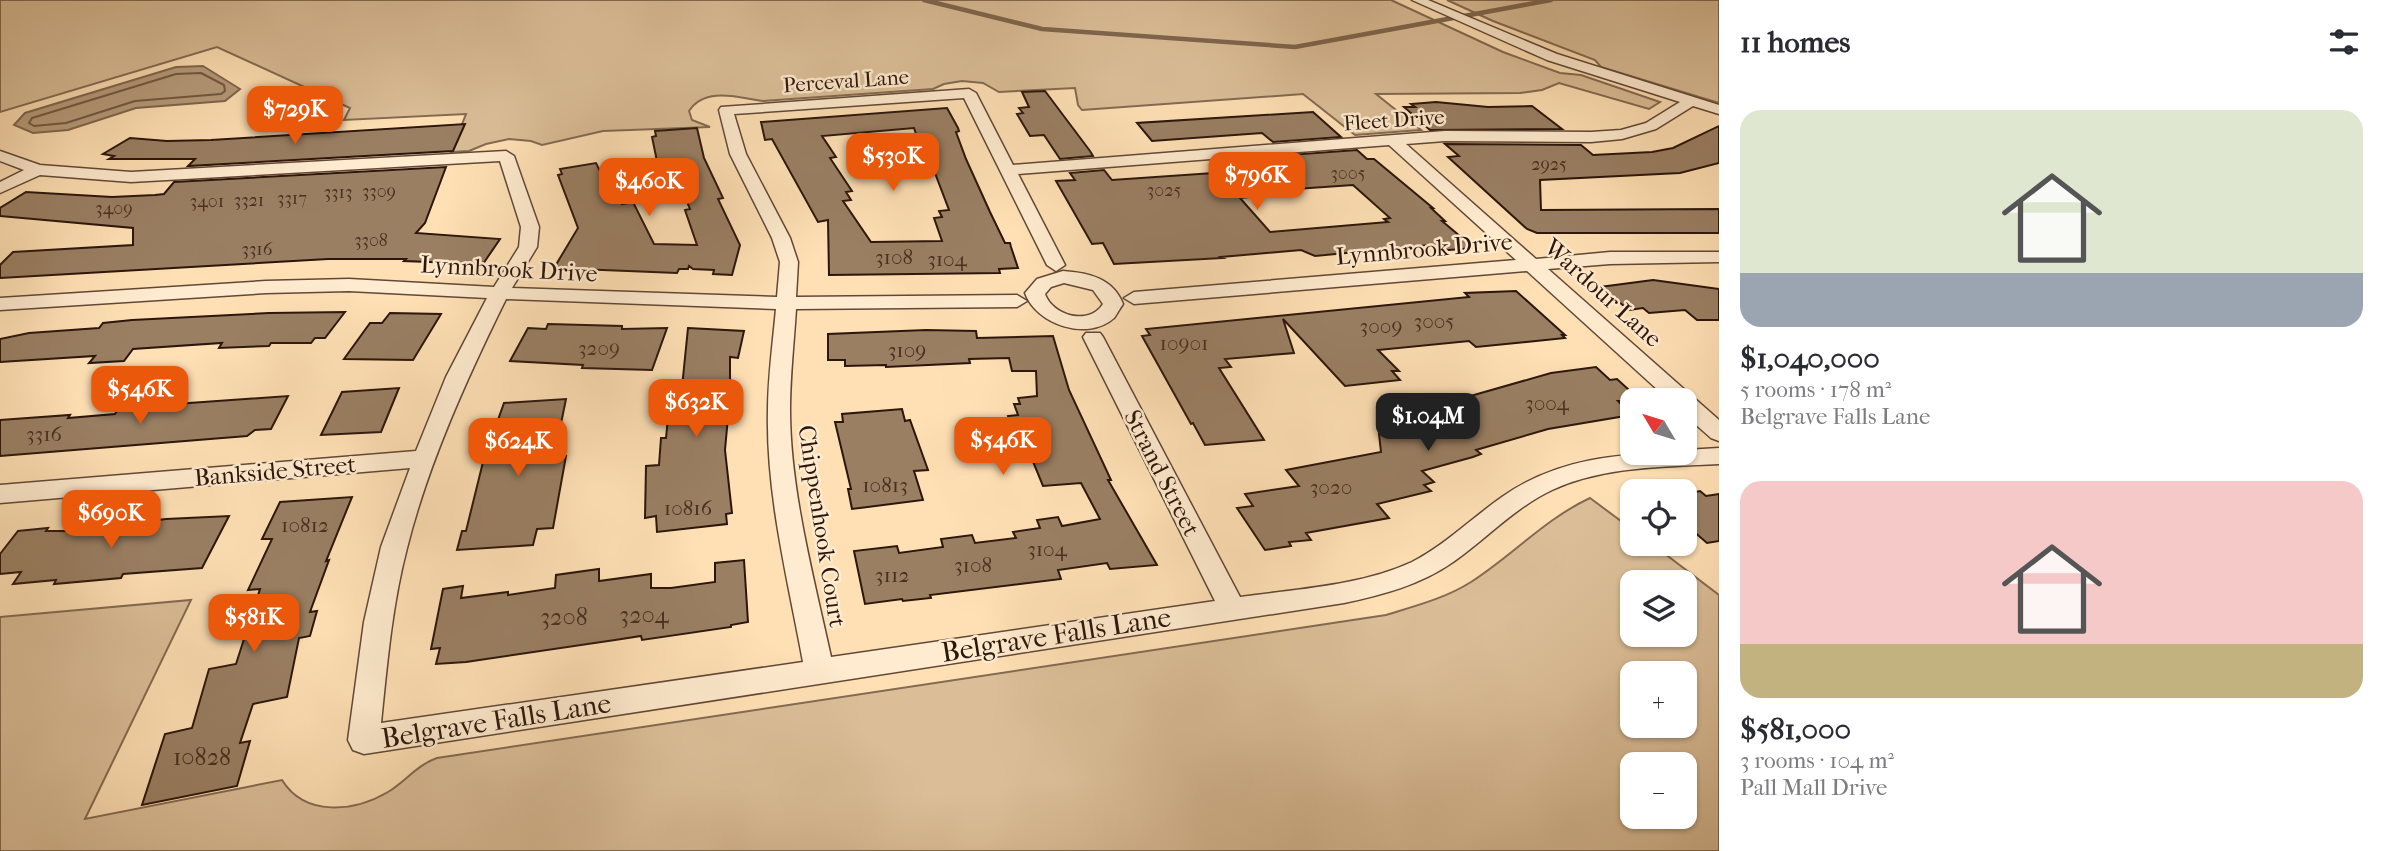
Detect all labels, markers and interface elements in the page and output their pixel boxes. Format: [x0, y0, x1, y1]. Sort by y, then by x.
icon: filters [2325, 23, 2363, 61]
text: 11 homes [1740, 25, 1850, 60]
street label: Perceval Lane [782, 65, 910, 97]
pin: $729K [246, 86, 344, 146]
text: $729K [263, 95, 327, 122]
street label: Fleet Drive [1343, 104, 1445, 136]
pin: $530K [844, 134, 942, 193]
text: $530K [862, 142, 924, 169]
pin: $796K [1208, 152, 1306, 212]
house number: 2925 [1531, 154, 1567, 175]
icon: home [1989, 155, 2115, 281]
pin: $460K [600, 158, 698, 218]
text: $796K [1225, 161, 1290, 188]
house number: 3005 [1330, 163, 1366, 184]
text: $460K [615, 167, 683, 194]
house number: 3025 [1147, 180, 1181, 201]
house number: 3309 [362, 181, 396, 202]
house number: 3313 [324, 182, 352, 203]
house number: 3317 [277, 188, 307, 209]
house number: 3321 [234, 190, 264, 211]
house number: 3401 [190, 191, 224, 212]
house number: 3409 [95, 198, 133, 219]
street label: Lynnbrook Drive [1335, 227, 1514, 271]
house number: 3308 [354, 230, 388, 251]
street label: Wardour Lane [1538, 232, 1668, 353]
house number: 3316 [242, 239, 273, 260]
house number: 3108 [875, 245, 913, 269]
house number: 3104 [927, 247, 967, 271]
street label: Lynnbrook Drive [420, 250, 598, 288]
house number: 3005 [1414, 309, 1454, 333]
house number: 3009 [1360, 314, 1402, 338]
house number: 10901 [1160, 331, 1208, 355]
house number: 3209 [578, 336, 620, 360]
house number: 3109 [888, 338, 926, 362]
text: $1,040,000 [1740, 341, 1880, 376]
pin: $546K [91, 366, 189, 426]
text: $546K [107, 375, 173, 402]
text: 5 rooms · 178 m² [1740, 376, 1891, 403]
pin: $632K [647, 380, 745, 439]
text: $632K [664, 388, 728, 415]
north arrow [1620, 388, 1698, 466]
map controls [1620, 388, 1697, 829]
house number: 3004 [1525, 391, 1570, 415]
pin: $1.04M [1371, 393, 1485, 453]
text: $1.04M [1392, 402, 1464, 429]
text: Belgrave Falls Lane [1740, 403, 1931, 430]
street label: Strand Street [1118, 405, 1206, 541]
pin: $546K [954, 418, 1052, 477]
pin: $624K [469, 419, 567, 478]
house number: 3316 [26, 422, 63, 446]
street label: Chippenhook Court [792, 423, 852, 629]
text: $546K [970, 426, 1036, 453]
text: $624K [484, 427, 552, 454]
street label: Bankside Street [193, 450, 357, 492]
house number: 10813 [862, 473, 908, 497]
house number: 3020 [1310, 475, 1352, 499]
button: locate [1620, 479, 1697, 556]
pin: $690K [62, 490, 160, 550]
house number: 10816 [664, 496, 713, 520]
text: $690K [78, 499, 144, 526]
house number: 10812 [281, 513, 329, 537]
icon: home [1989, 526, 2115, 652]
house number: 3104 [1027, 537, 1067, 561]
house number: 3108 [954, 553, 992, 577]
house number: 3112 [875, 563, 909, 587]
button: layers [1620, 570, 1697, 647]
pin: $581K [205, 594, 303, 654]
street label: Belgrave Falls Lane [939, 600, 1173, 669]
house number: 3204 [619, 601, 669, 629]
text: $581K [224, 603, 284, 630]
house number: 3208 [540, 603, 588, 631]
button: + [1620, 661, 1697, 738]
street label: Belgrave Falls Lane [379, 686, 613, 755]
text: $581,000 [1740, 712, 1851, 747]
house number: 10828 [173, 743, 231, 771]
text: 3 rooms · 104 m² [1740, 747, 1894, 774]
button: − [1620, 752, 1697, 829]
text: Pall Mall Drive [1740, 774, 1888, 801]

